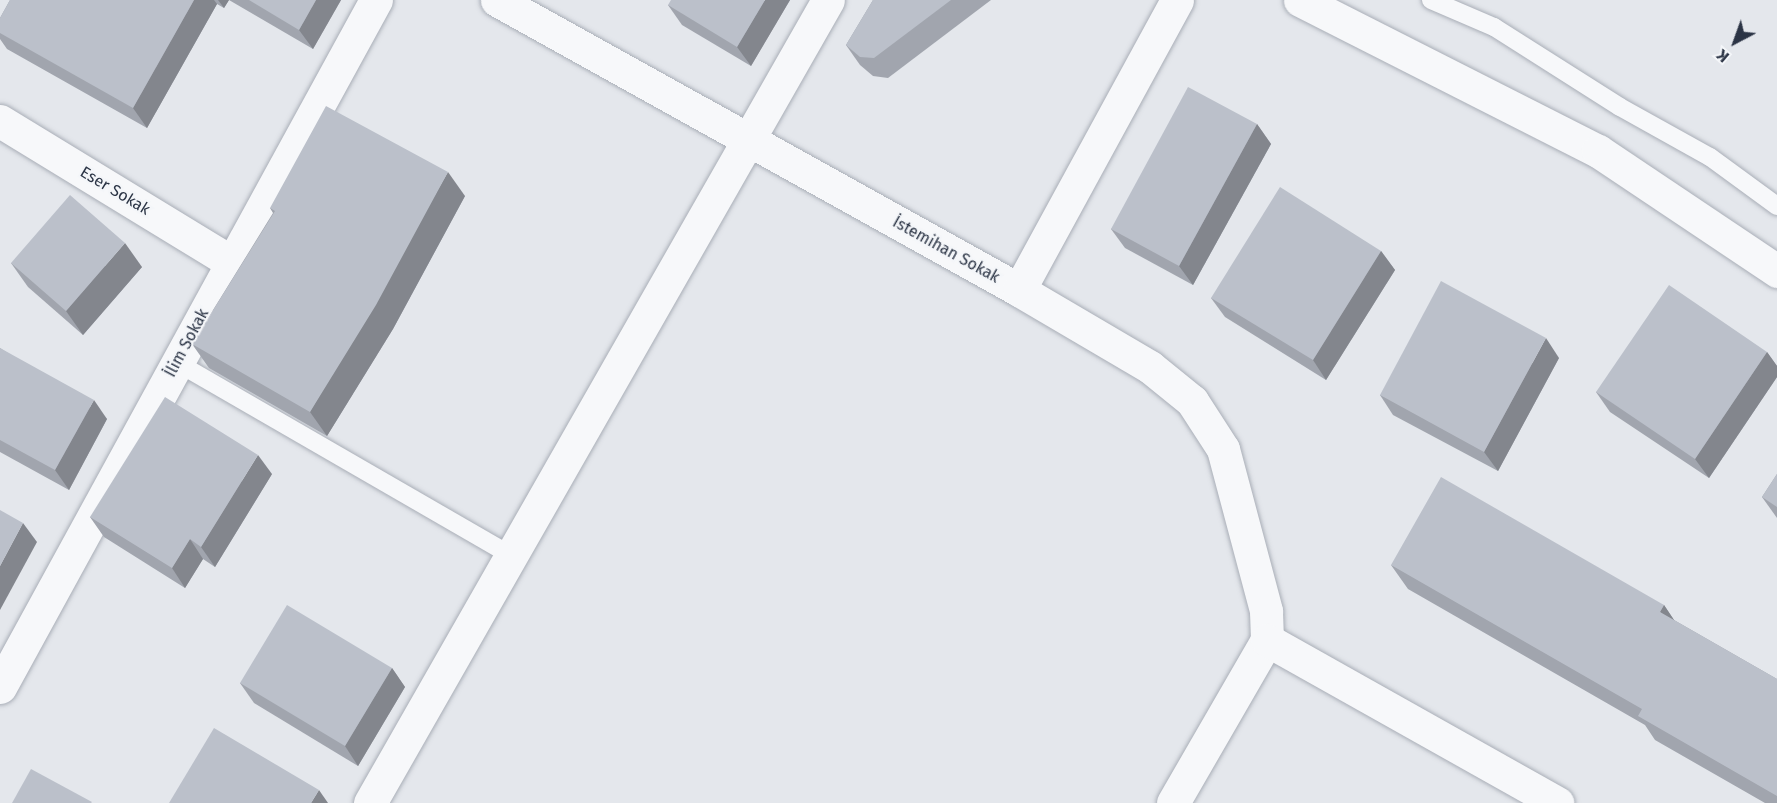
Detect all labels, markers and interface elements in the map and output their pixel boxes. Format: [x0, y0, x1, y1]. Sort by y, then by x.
north arrow [1705, 12, 1765, 72]
text: K [1713, 45, 1733, 66]
street label: Eser Sokak [77, 163, 153, 219]
street label: İstemihan Sokak [889, 213, 1003, 287]
street label: İlim Sokak [161, 305, 213, 381]

